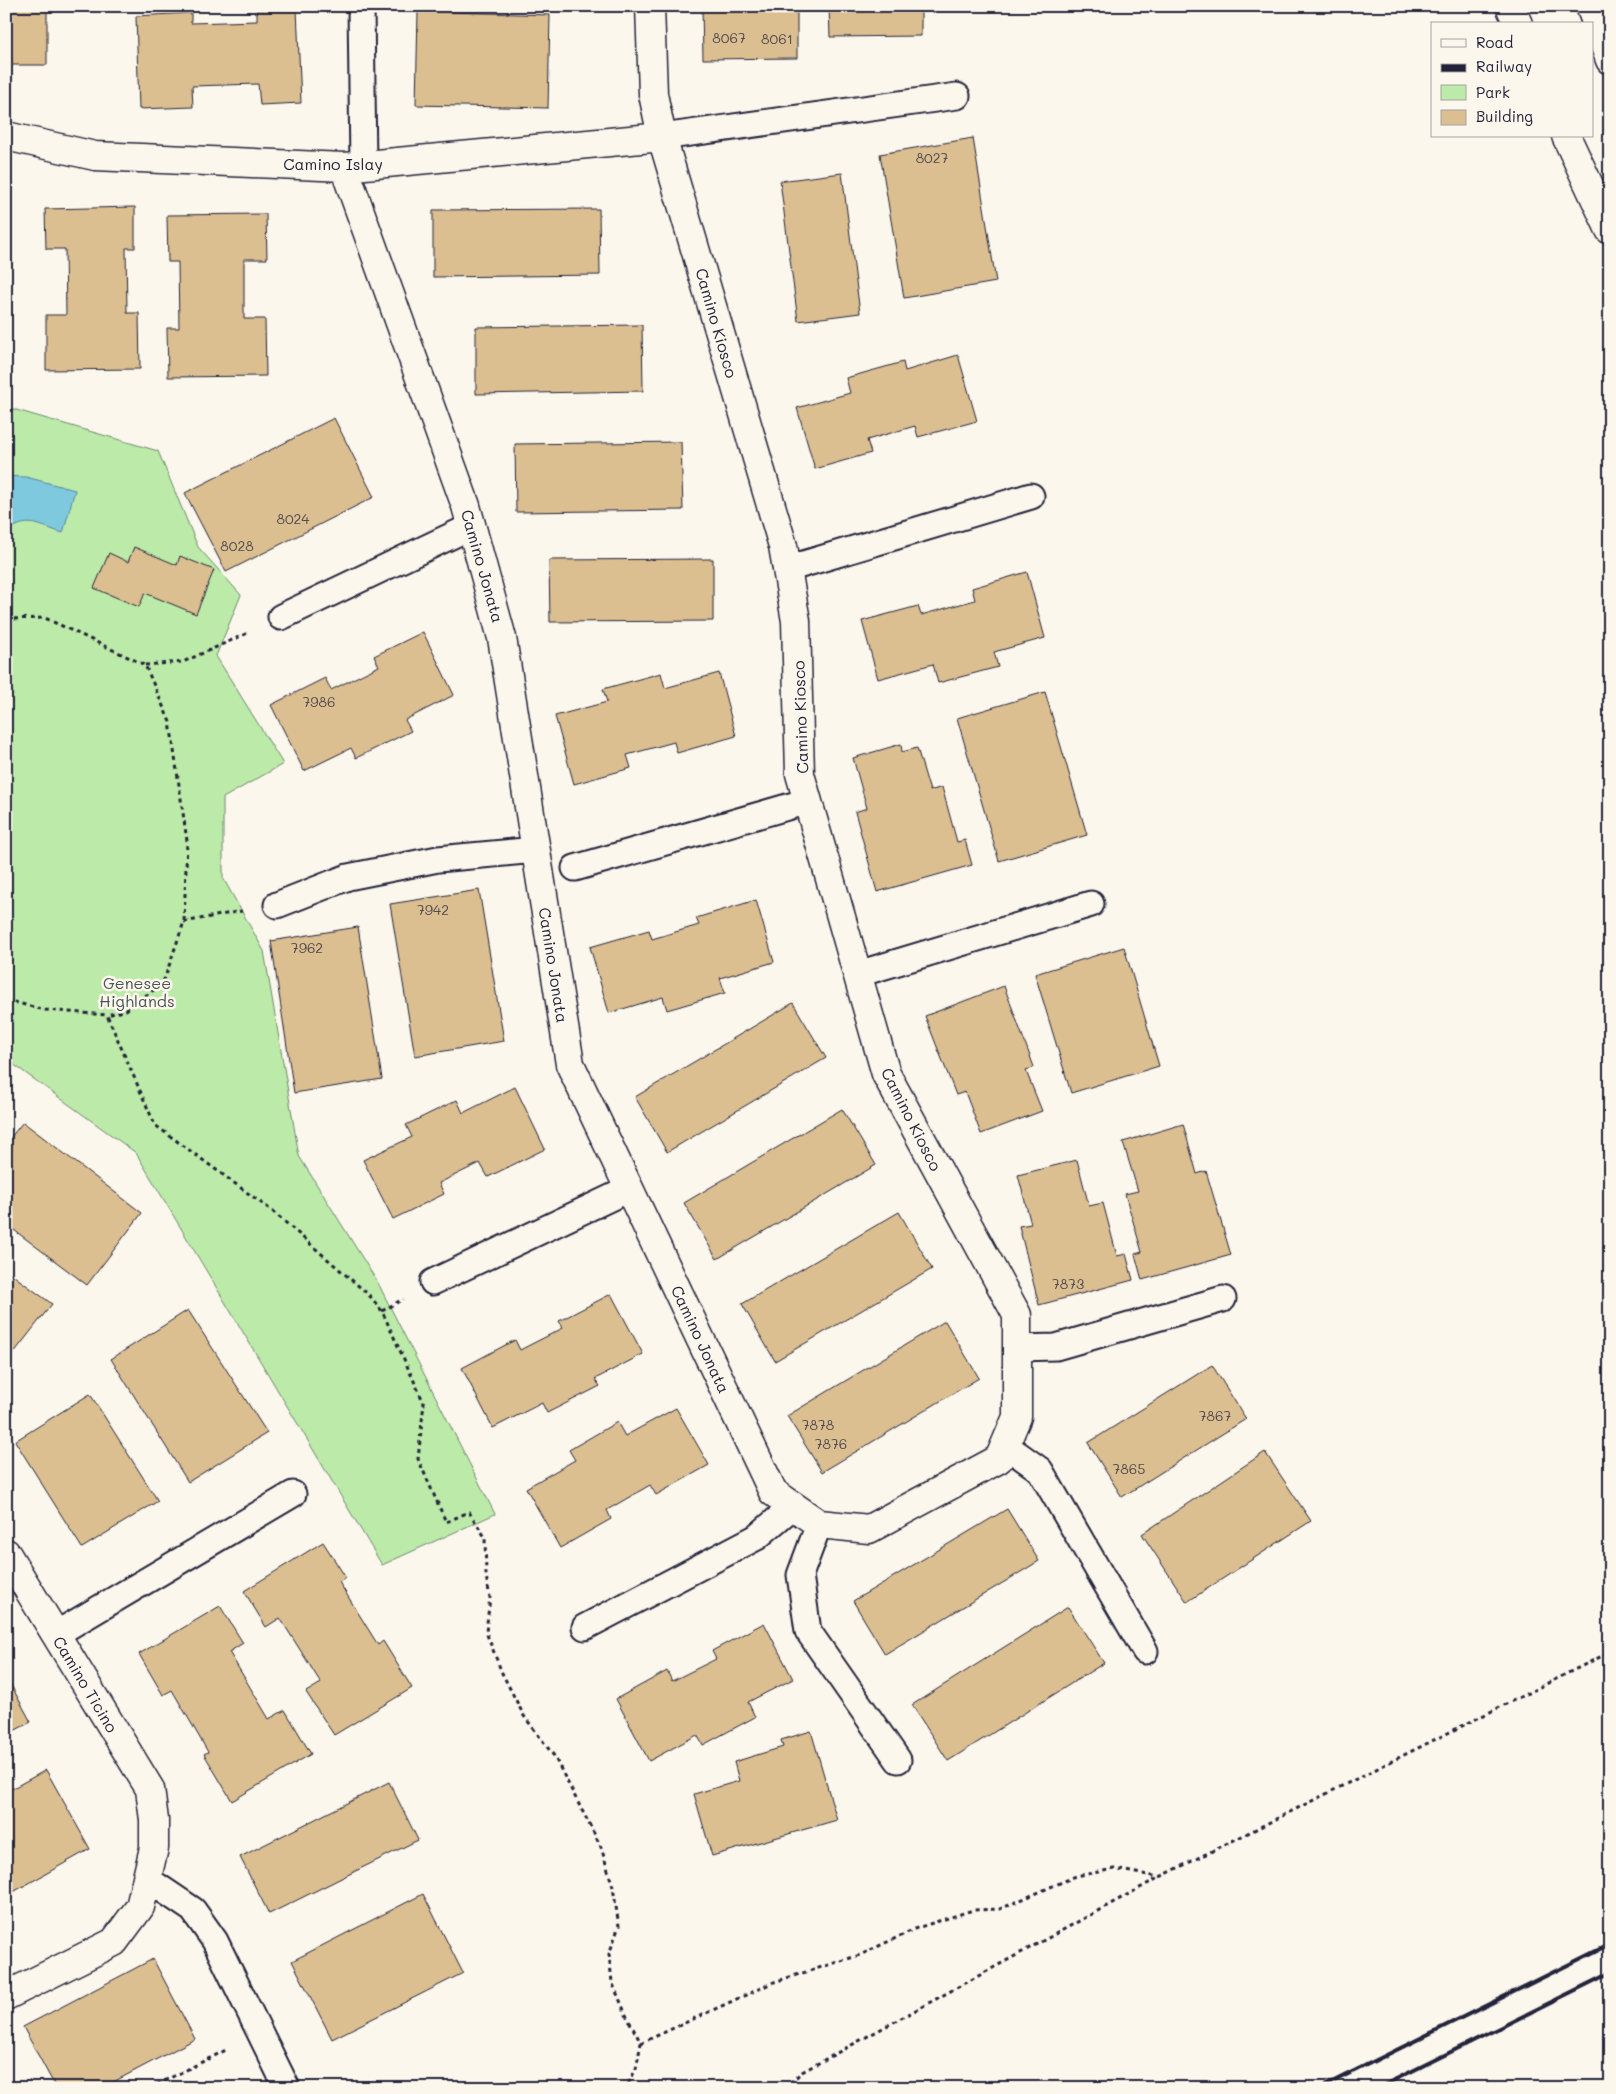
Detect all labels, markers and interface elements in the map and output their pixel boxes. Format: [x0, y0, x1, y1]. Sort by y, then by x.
legend [1431, 22, 1594, 138]
house number: 8067 [712, 28, 746, 47]
house number: 8061 [761, 29, 793, 48]
text: Road [1476, 32, 1513, 52]
text: Railway [1476, 56, 1532, 76]
text: Park [1476, 82, 1510, 102]
text: Building [1476, 106, 1533, 126]
house number: 8027 [916, 148, 949, 167]
street label: Camino Islay [283, 153, 383, 174]
street label: Camino Kiosco [691, 266, 743, 380]
street label: Camino Jonata [457, 507, 509, 625]
house number: 8024 [276, 509, 310, 528]
house number: 8028 [220, 536, 254, 555]
street label: Camino Kiosco [788, 660, 812, 774]
house number: 7986 [303, 692, 335, 711]
house number: 7942 [417, 900, 449, 919]
street label: Camino Jonata [535, 906, 573, 1024]
house number: 7962 [291, 938, 323, 957]
park label: Genesee Highlands [99, 972, 175, 1011]
street label: Camino Kiosco [877, 1064, 947, 1174]
house number: 7873 [1052, 1274, 1084, 1293]
street label: Camino Jonata [667, 1282, 735, 1396]
house number: 7867 [1199, 1406, 1231, 1425]
house number: 7878 [802, 1415, 834, 1434]
house number: 7876 [815, 1434, 847, 1453]
house number: 7865 [1113, 1459, 1145, 1478]
street label: Camino Ticino [49, 1632, 123, 1736]

